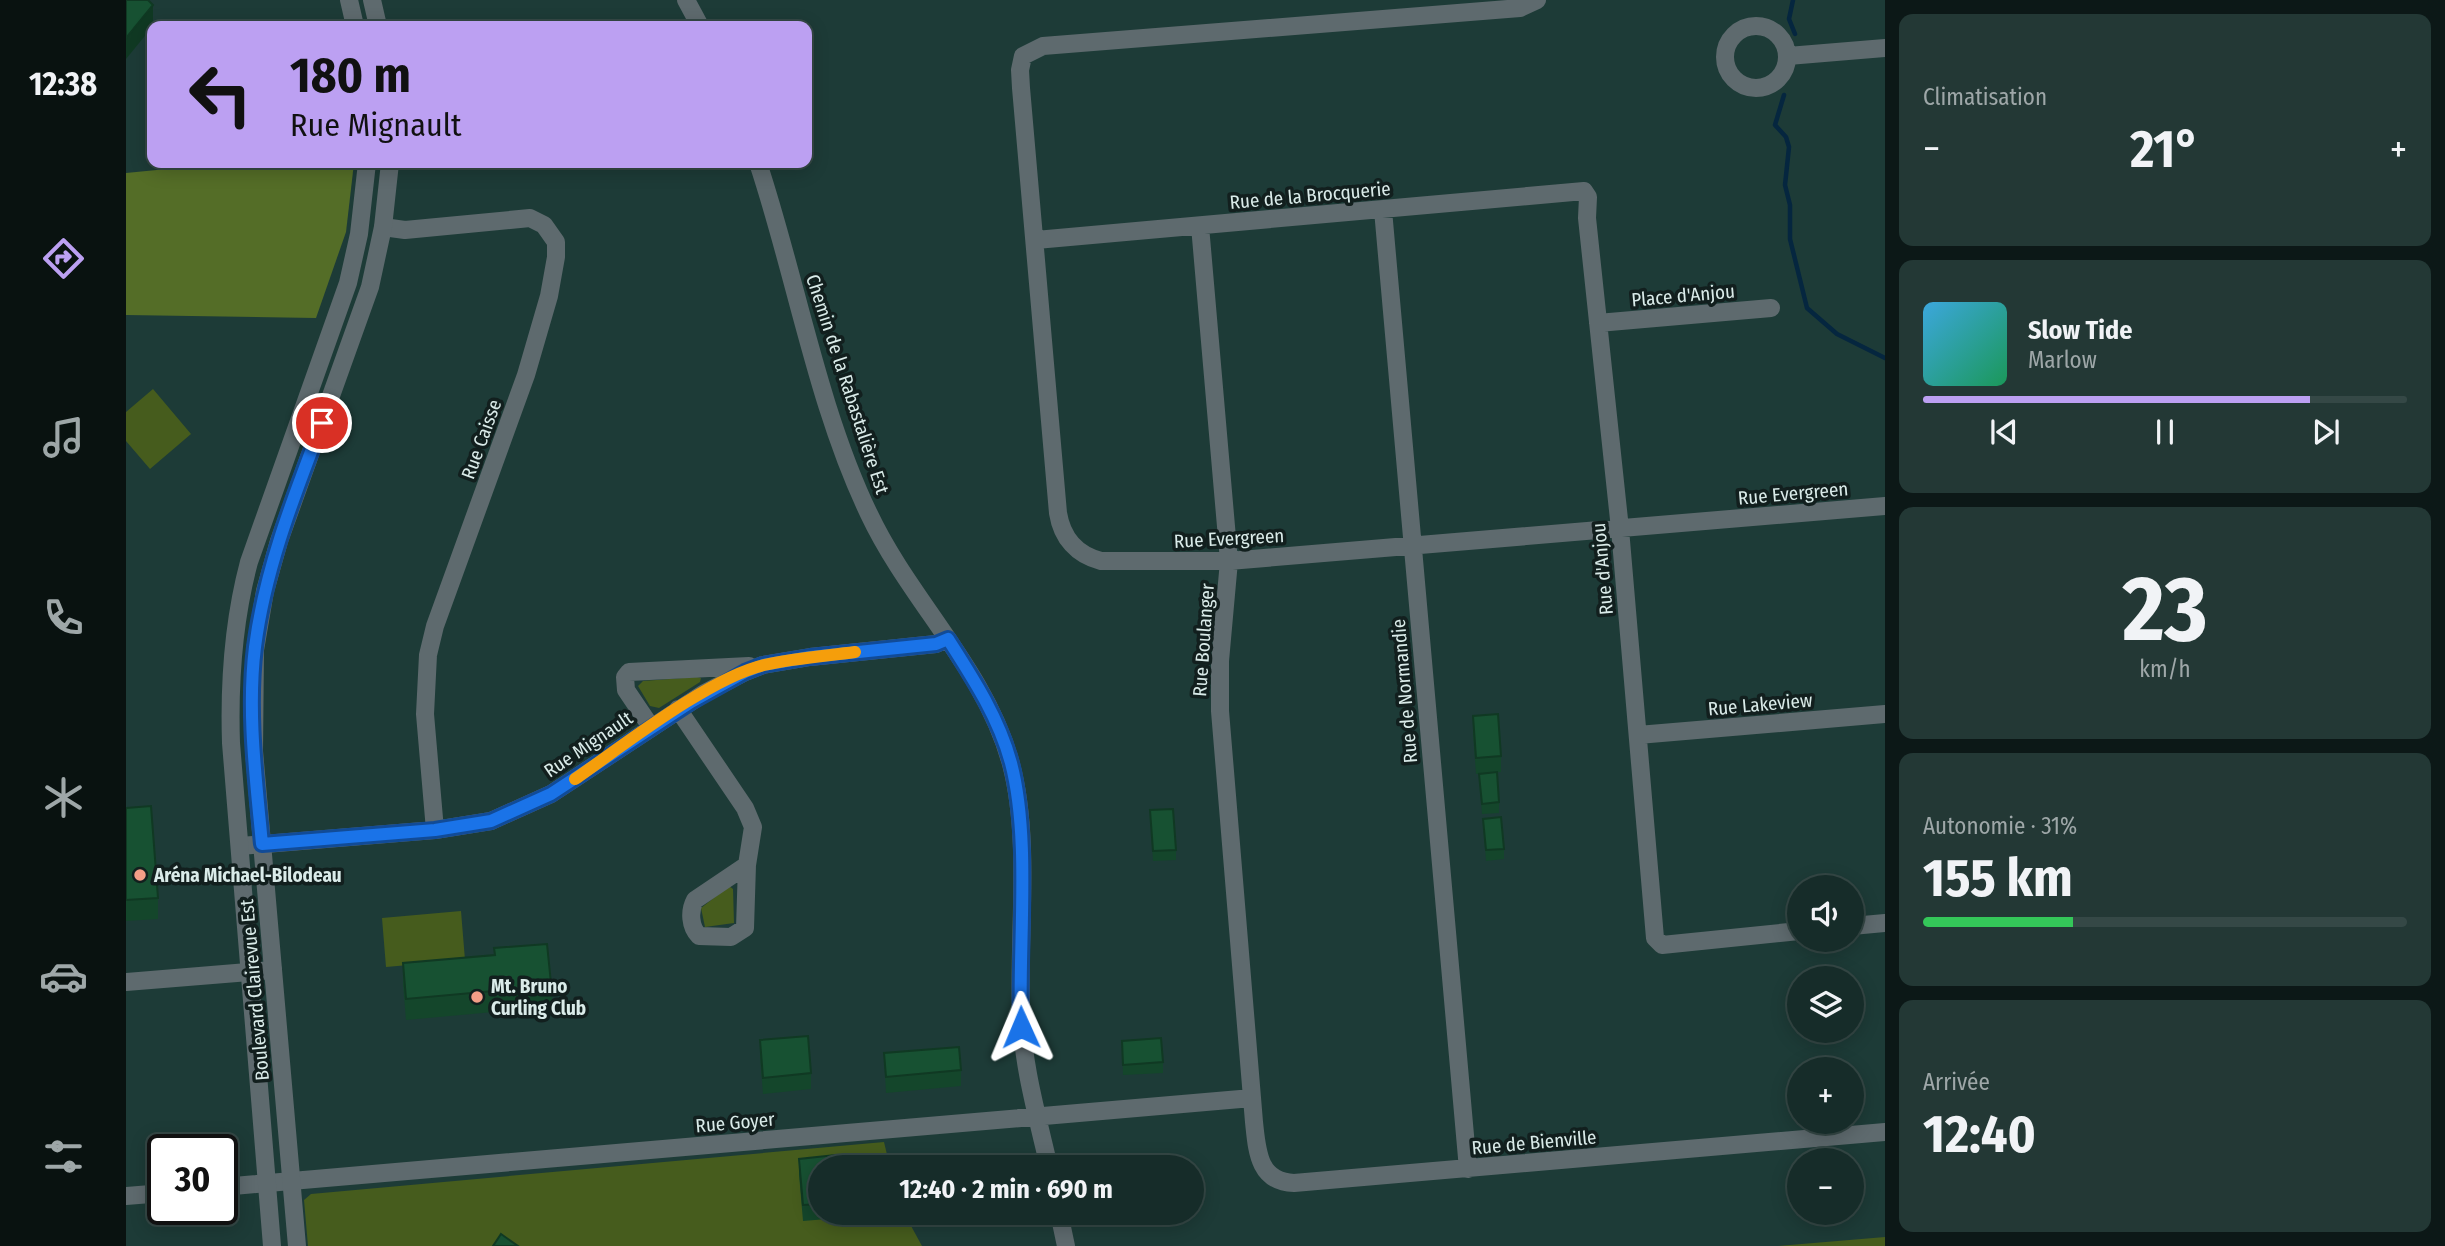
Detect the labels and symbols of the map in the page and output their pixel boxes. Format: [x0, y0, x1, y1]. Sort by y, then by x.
street label: Rue de la Brocquerie [1229, 177, 1391, 214]
street label: Chemin de la Rabastalière Est [801, 271, 894, 498]
street label: Place d'Anjou [1630, 280, 1736, 311]
pin [292, 393, 352, 453]
street label: Rue Caisse [456, 396, 506, 482]
street label: Rue Evergreen [1737, 477, 1849, 510]
street label: Rue d'Anjou [1587, 522, 1618, 616]
street label: Rue Evergreen [1173, 524, 1285, 553]
street label: Rue Boulanger [1188, 582, 1219, 697]
street label: Rue de Normandie [1387, 618, 1422, 764]
street label: Rue Lakeview [1707, 688, 1814, 721]
street label: Rue Mignault [540, 706, 638, 782]
place label: Aréna Michael-Bilodeau [153, 864, 342, 887]
marker: Aréna Michael-Bilodeau [132, 867, 148, 883]
street label: Boulevard Clairevue Est [235, 897, 274, 1082]
place label: Mt. Bruno Curling Club [491, 975, 586, 1020]
marker: Mt. Bruno Curling Club [469, 989, 485, 1005]
position arrow [984, 990, 1058, 1064]
street label: Rue Goyer [695, 1108, 776, 1137]
street label: Rue de Bienville [1471, 1126, 1597, 1159]
speed limit sign: 30 [147, 1134, 238, 1225]

